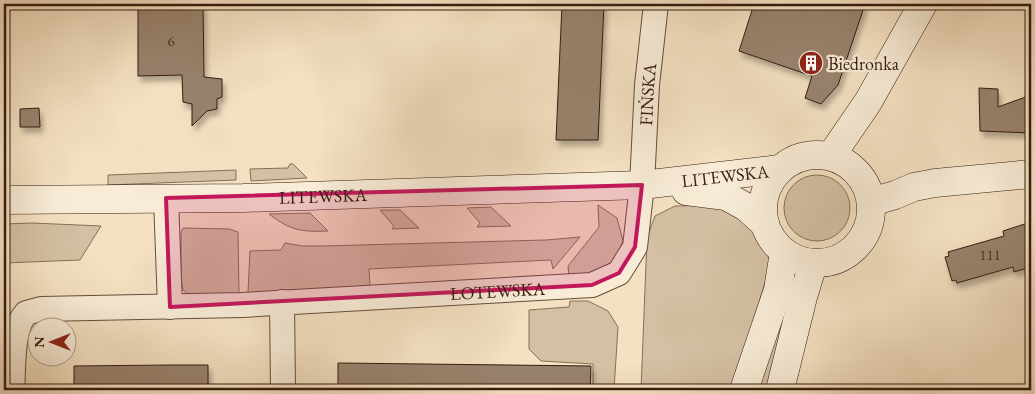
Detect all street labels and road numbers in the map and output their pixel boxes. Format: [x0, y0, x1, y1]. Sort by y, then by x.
street label: FIŃSKA [633, 61, 661, 126]
street label: LITEWSKA [680, 159, 771, 192]
street label: LITEWSKA [279, 182, 368, 208]
street label: ŁOTEWSKA [449, 276, 546, 305]

